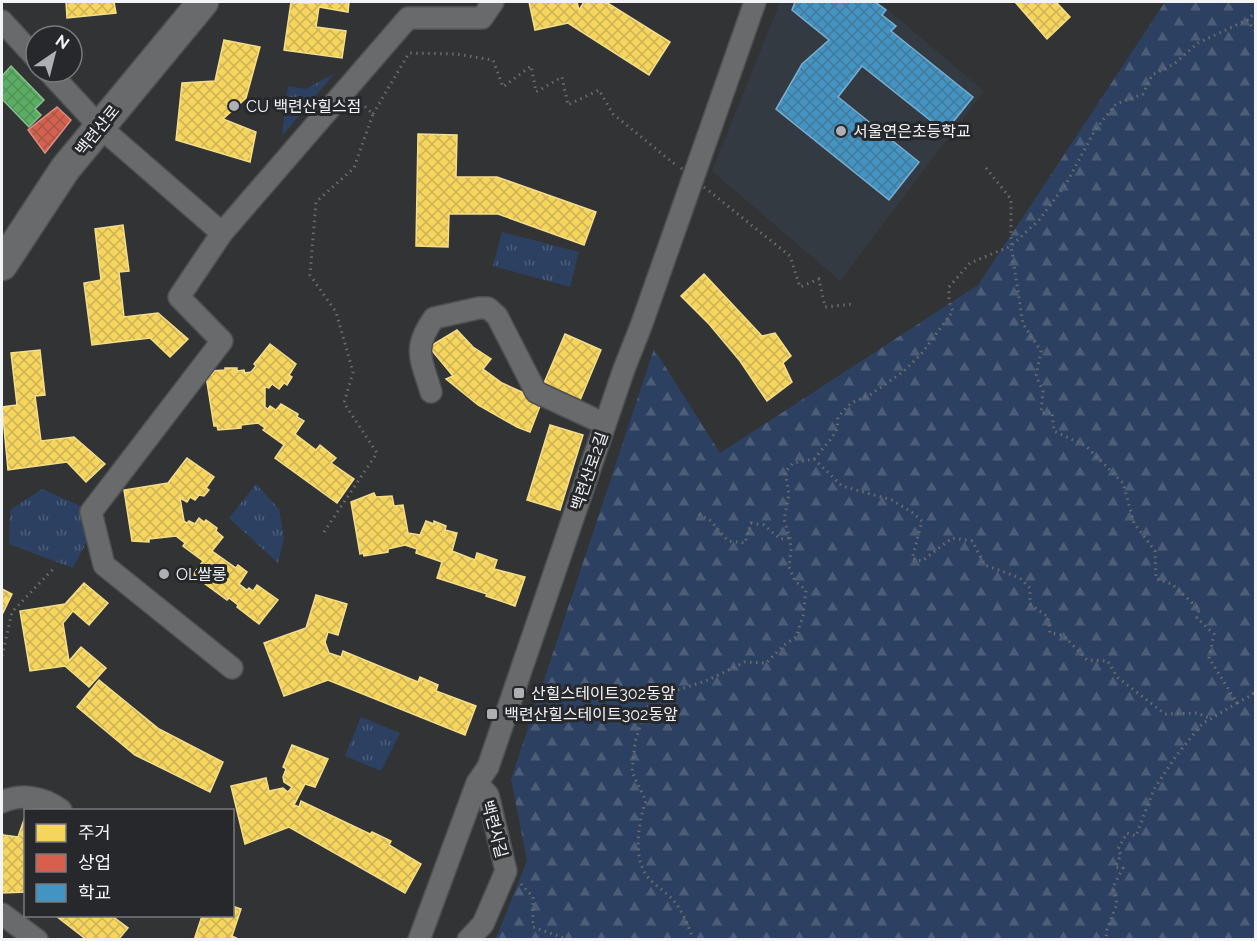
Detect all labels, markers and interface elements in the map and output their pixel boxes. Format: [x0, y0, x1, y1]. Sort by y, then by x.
north arrow [24, 24, 84, 84]
text: N [52, 31, 73, 53]
place label: CU 백련산힐스점 [246, 97, 361, 116]
marker: CU 백련산힐스점 [227, 99, 241, 113]
street label: 백련산로 [71, 101, 123, 159]
place label: 서울연은초등학교 [853, 122, 971, 141]
marker: 서울연은초등학교 [834, 124, 848, 138]
street label: 백련산로2길 [567, 429, 612, 513]
place label: OL쌀롱 [176, 565, 227, 584]
marker: OL쌀롱 [157, 567, 171, 581]
place label: 산힐스테이트302동앞 [531, 684, 676, 703]
marker: 산힐스테이트302동앞 [512, 686, 526, 700]
place label: 백련산힐스테이트302동앞 [504, 705, 678, 724]
marker: 백련산힐스테이트302동앞 [485, 707, 499, 721]
street label: 백련사길 [478, 798, 511, 860]
legend [24, 809, 234, 917]
text: 주거 [78, 822, 111, 843]
text: 상업 [78, 852, 111, 873]
text: 학교 [78, 882, 111, 903]

